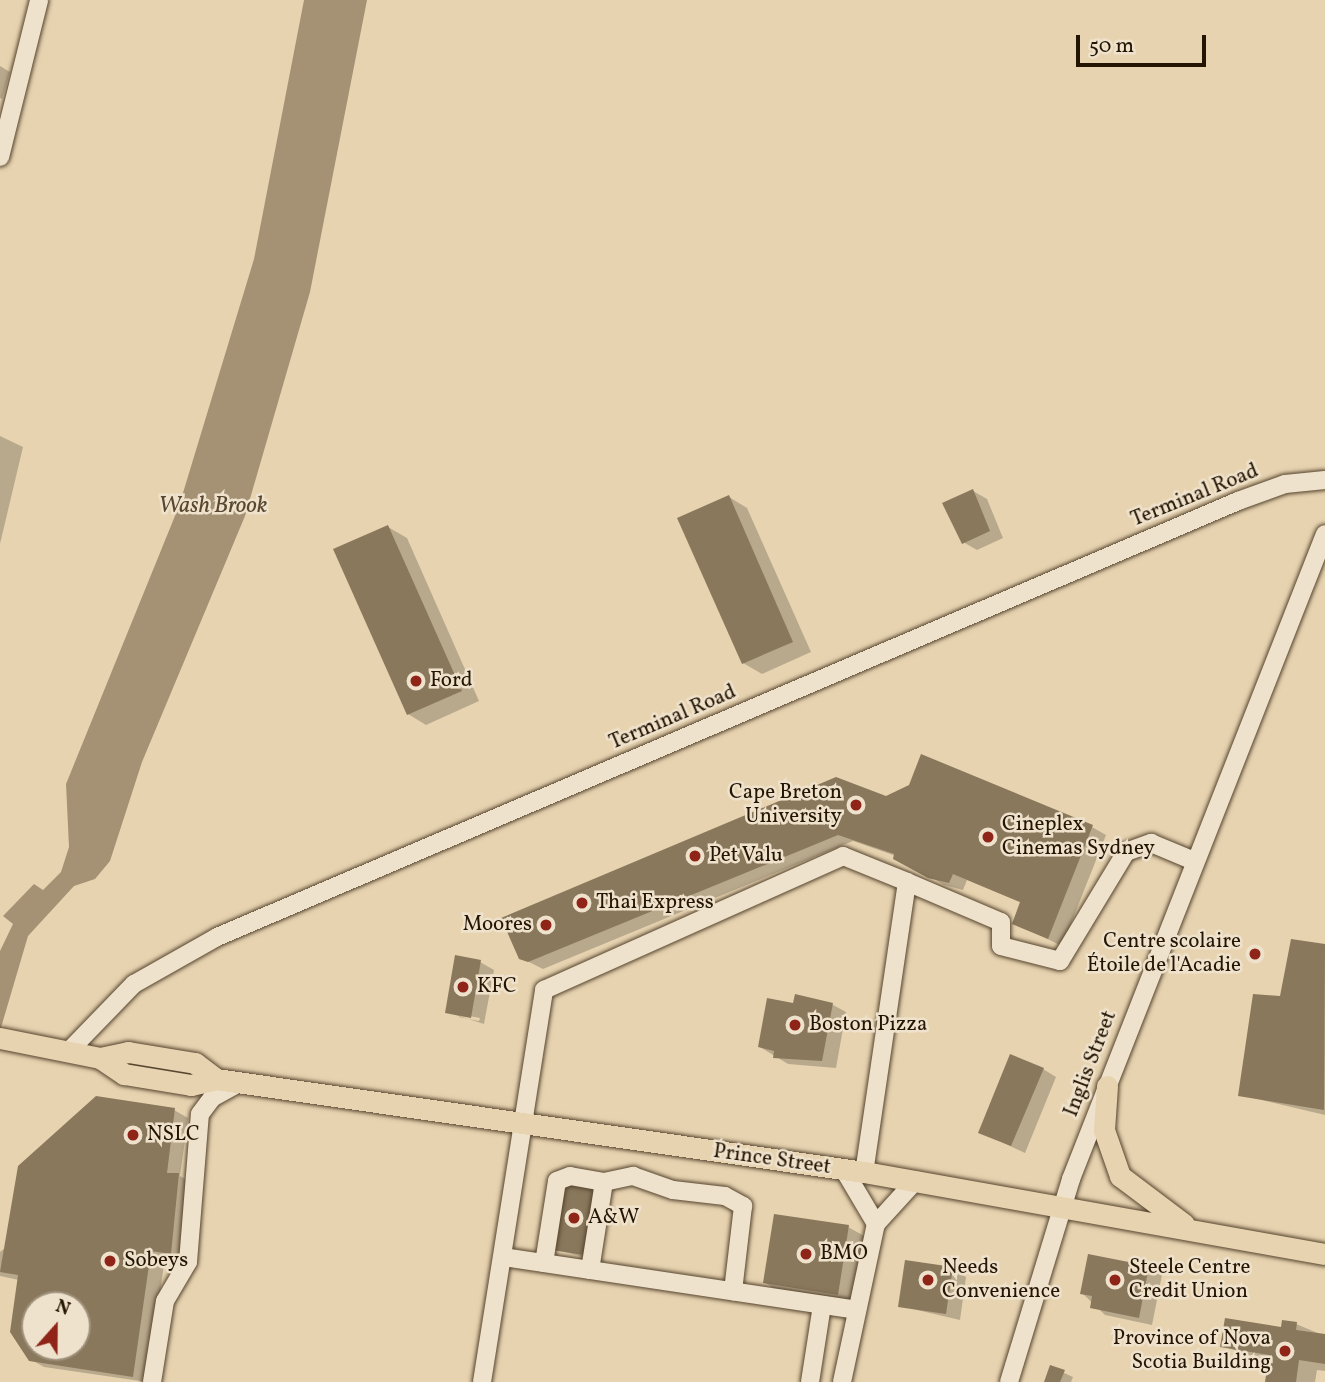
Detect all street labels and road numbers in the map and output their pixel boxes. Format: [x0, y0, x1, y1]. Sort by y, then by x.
street label: Terminal Road [1128, 459, 1262, 533]
street label: Terminal Road [606, 680, 740, 756]
street label: Inglis Street [1059, 1007, 1123, 1121]
street label: Prince Street [712, 1139, 832, 1181]

